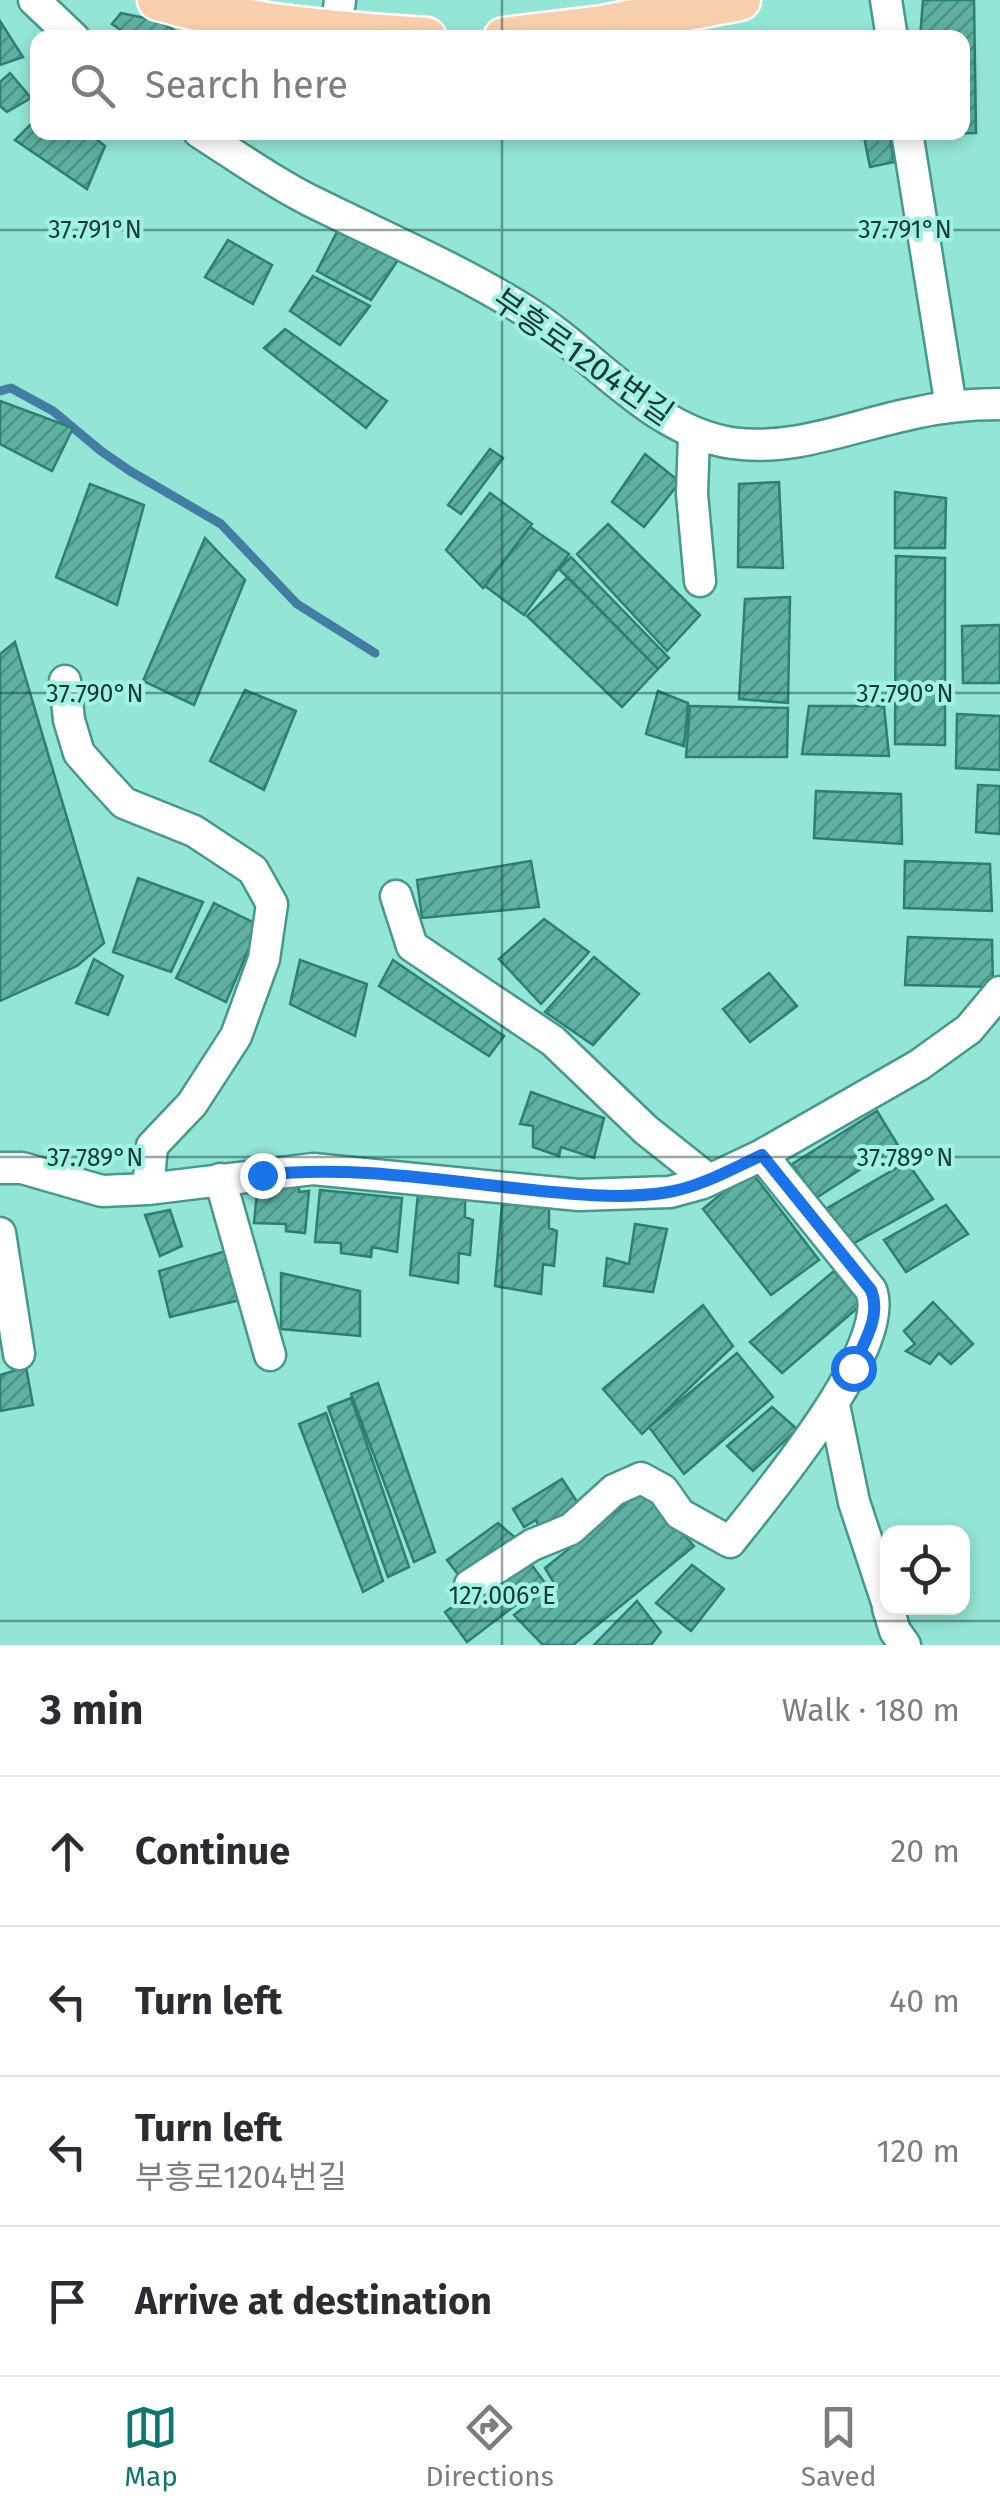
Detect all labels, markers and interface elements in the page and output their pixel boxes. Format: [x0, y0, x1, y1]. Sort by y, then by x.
search box [30, 30, 970, 140]
icon: search [65, 58, 120, 113]
text: Search here [145, 62, 348, 108]
text: 37.791°N [48, 215, 142, 245]
text: 37.791°N [858, 215, 952, 245]
street label: 부흥로1204번길 [485, 281, 681, 433]
text: 37.790°N [46, 679, 144, 709]
text: 37.790°N [856, 679, 954, 709]
text: 37.789°N [47, 1143, 143, 1173]
text: 37.789°N [857, 1143, 953, 1173]
route end [240, 1153, 286, 1199]
route start [831, 1346, 877, 1392]
map controls [880, 1525, 970, 1615]
button: locate [880, 1525, 970, 1615]
text: 127.006°E [448, 1581, 556, 1611]
text: 3 min [40, 1685, 143, 1735]
text: Walk · 180 m [782, 1691, 960, 1729]
icon: ahead [40, 1824, 95, 1879]
text: Continue [135, 1828, 290, 1874]
text: 20 m [890, 1832, 960, 1870]
icon: left [40, 1974, 95, 2029]
text: Turn left [135, 1978, 282, 2024]
text: 40 m [889, 1982, 960, 2020]
text: Turn left [135, 2105, 282, 2151]
icon: left [40, 2124, 95, 2179]
text: 120 m [877, 2132, 960, 2170]
text: 부흥로1204번길 [135, 2158, 347, 2196]
icon: arrive [40, 2274, 95, 2329]
text: Arrive at destination [135, 2278, 492, 2324]
tab: Map [123, 2400, 178, 2493]
tab: Directions [425, 2400, 554, 2493]
tab: Saved [801, 2400, 877, 2493]

